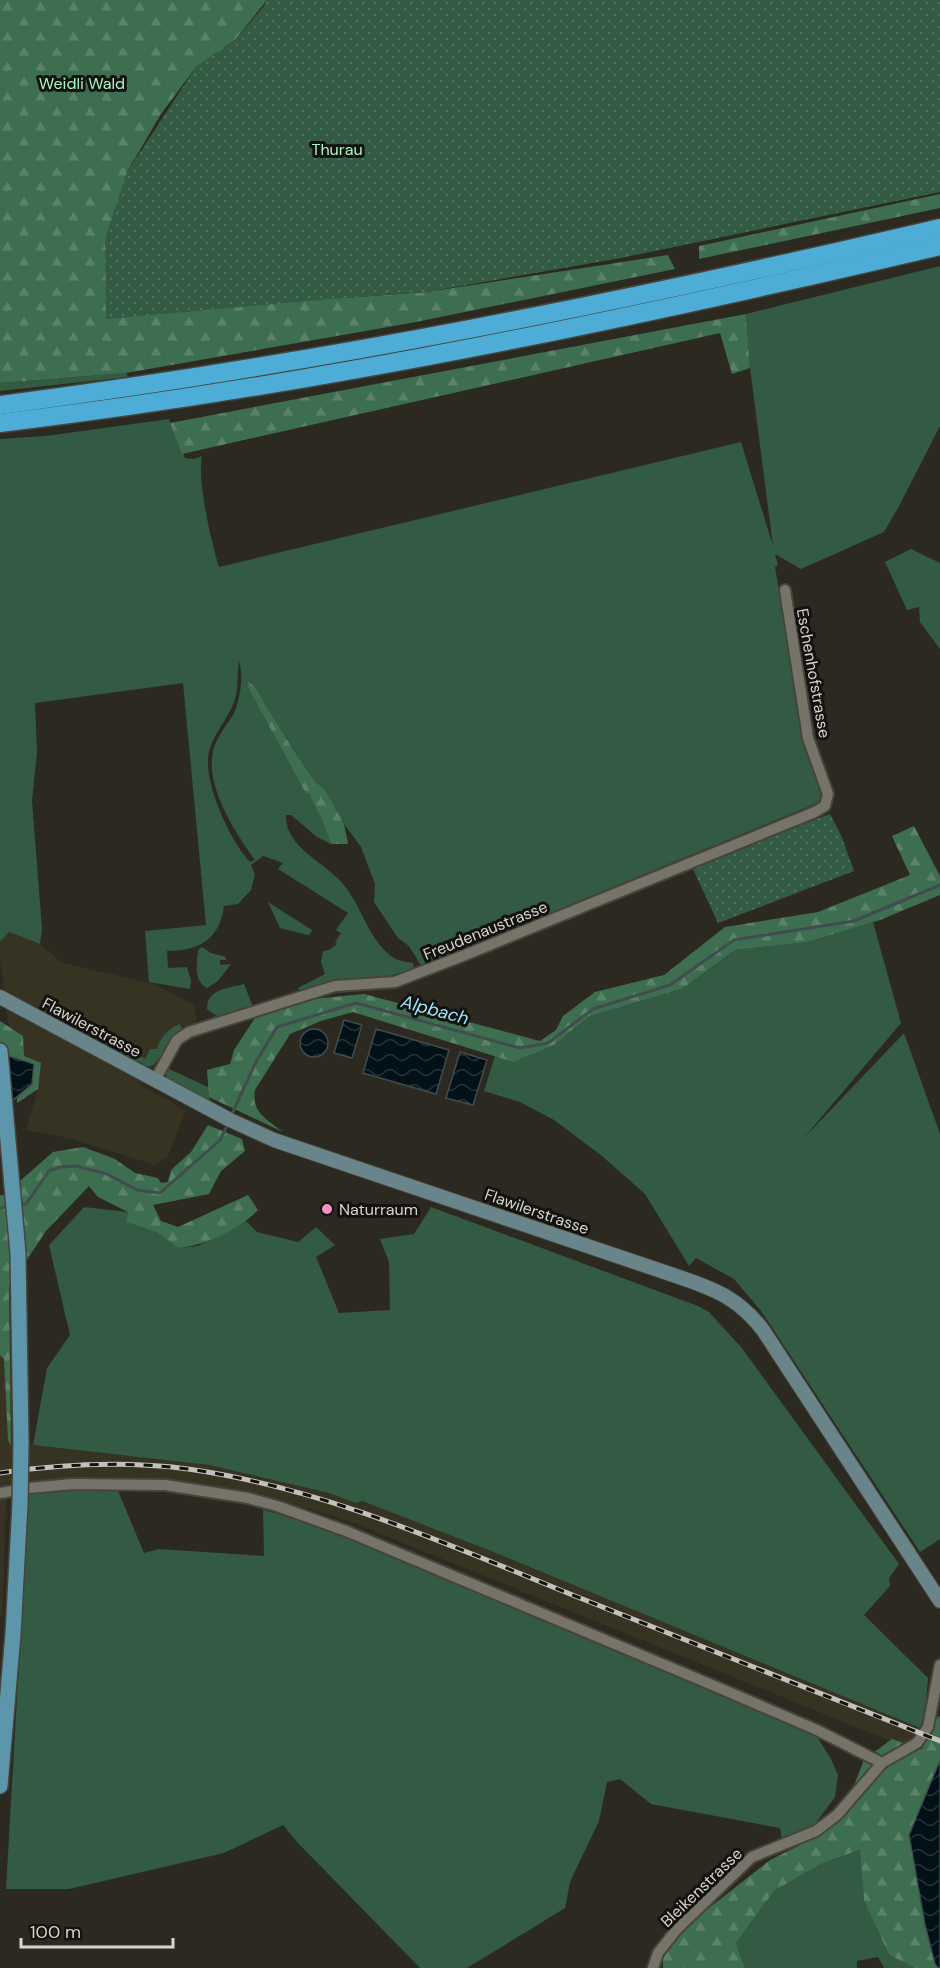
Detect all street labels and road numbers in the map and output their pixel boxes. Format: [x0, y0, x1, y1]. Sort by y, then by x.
street label: Eschenhofstrasse [792, 607, 835, 740]
street label: Freudenaustrasse [420, 896, 550, 965]
street label: Flawilerstrasse [39, 993, 145, 1062]
street label: Flawilerstrasse [482, 1184, 592, 1239]
street label: Bleikenstrasse [656, 1843, 747, 1932]

